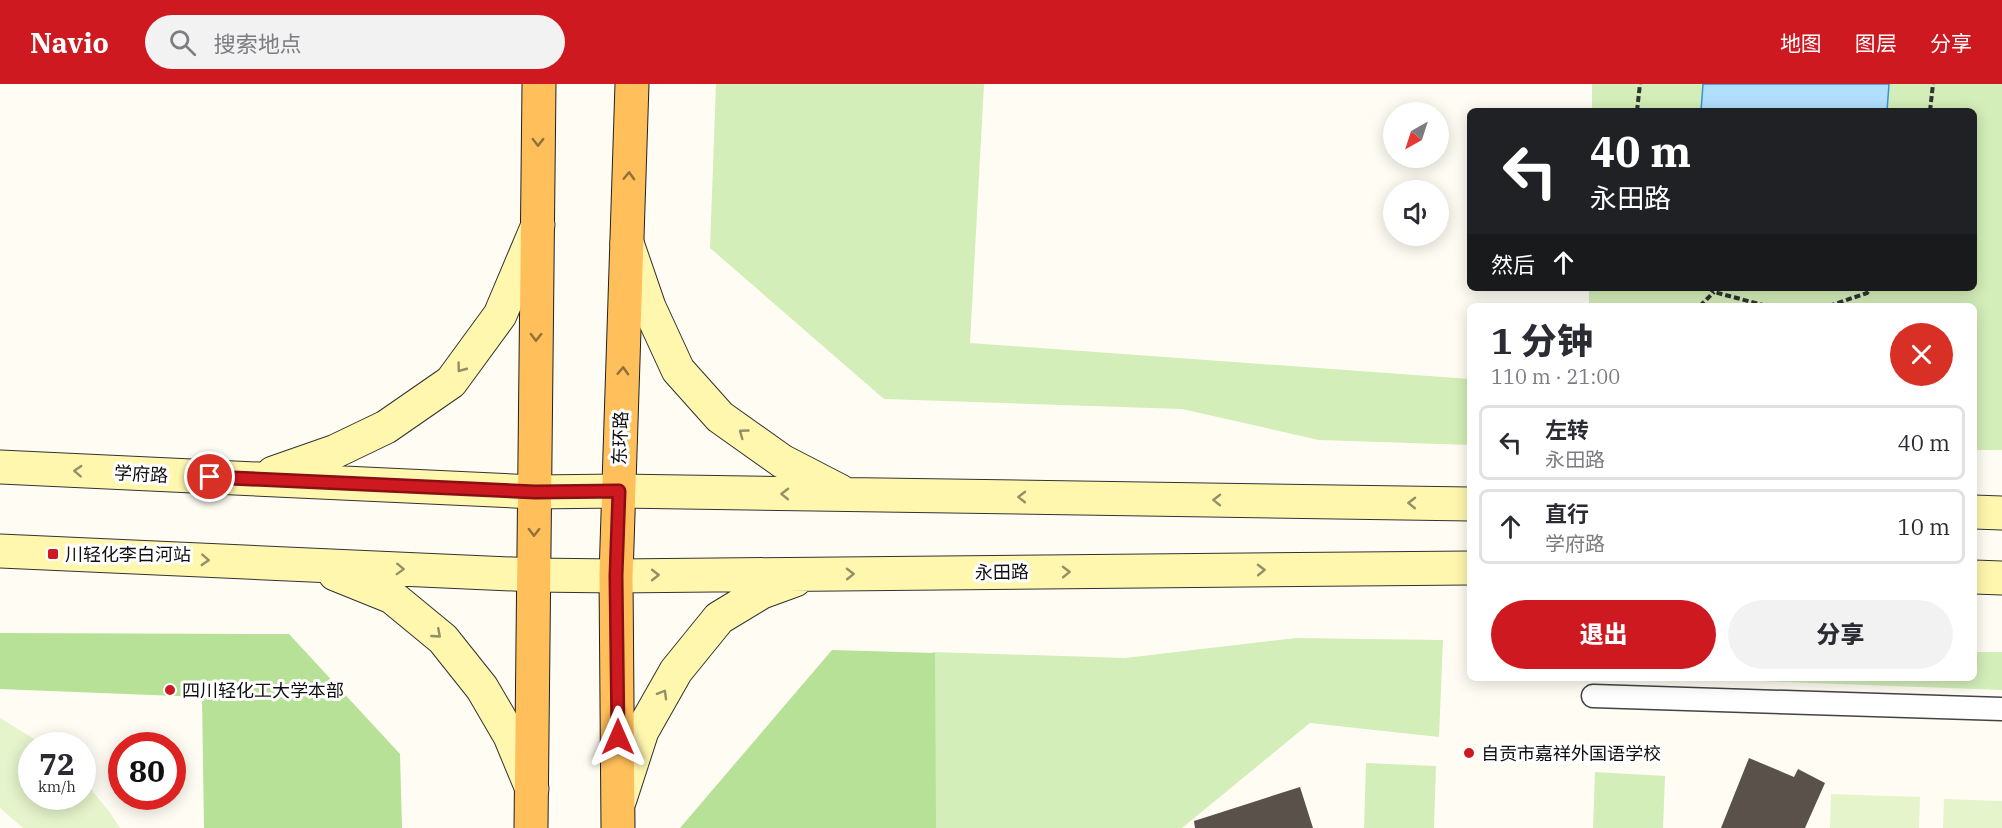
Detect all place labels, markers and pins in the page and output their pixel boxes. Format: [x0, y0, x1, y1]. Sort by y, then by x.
pin [184, 451, 235, 502]
place label: 川轻化李白河站 [65, 543, 191, 566]
marker: 川轻化李白河站 [46, 547, 60, 561]
place label: 四川轻化工大学本部 [182, 679, 344, 702]
marker: 四川轻化工大学本部 [163, 683, 177, 697]
place label: 自贡市嘉祥外国语学校 [1481, 742, 1661, 765]
marker: 自贡市嘉祥外国语学校 [1462, 746, 1476, 760]

